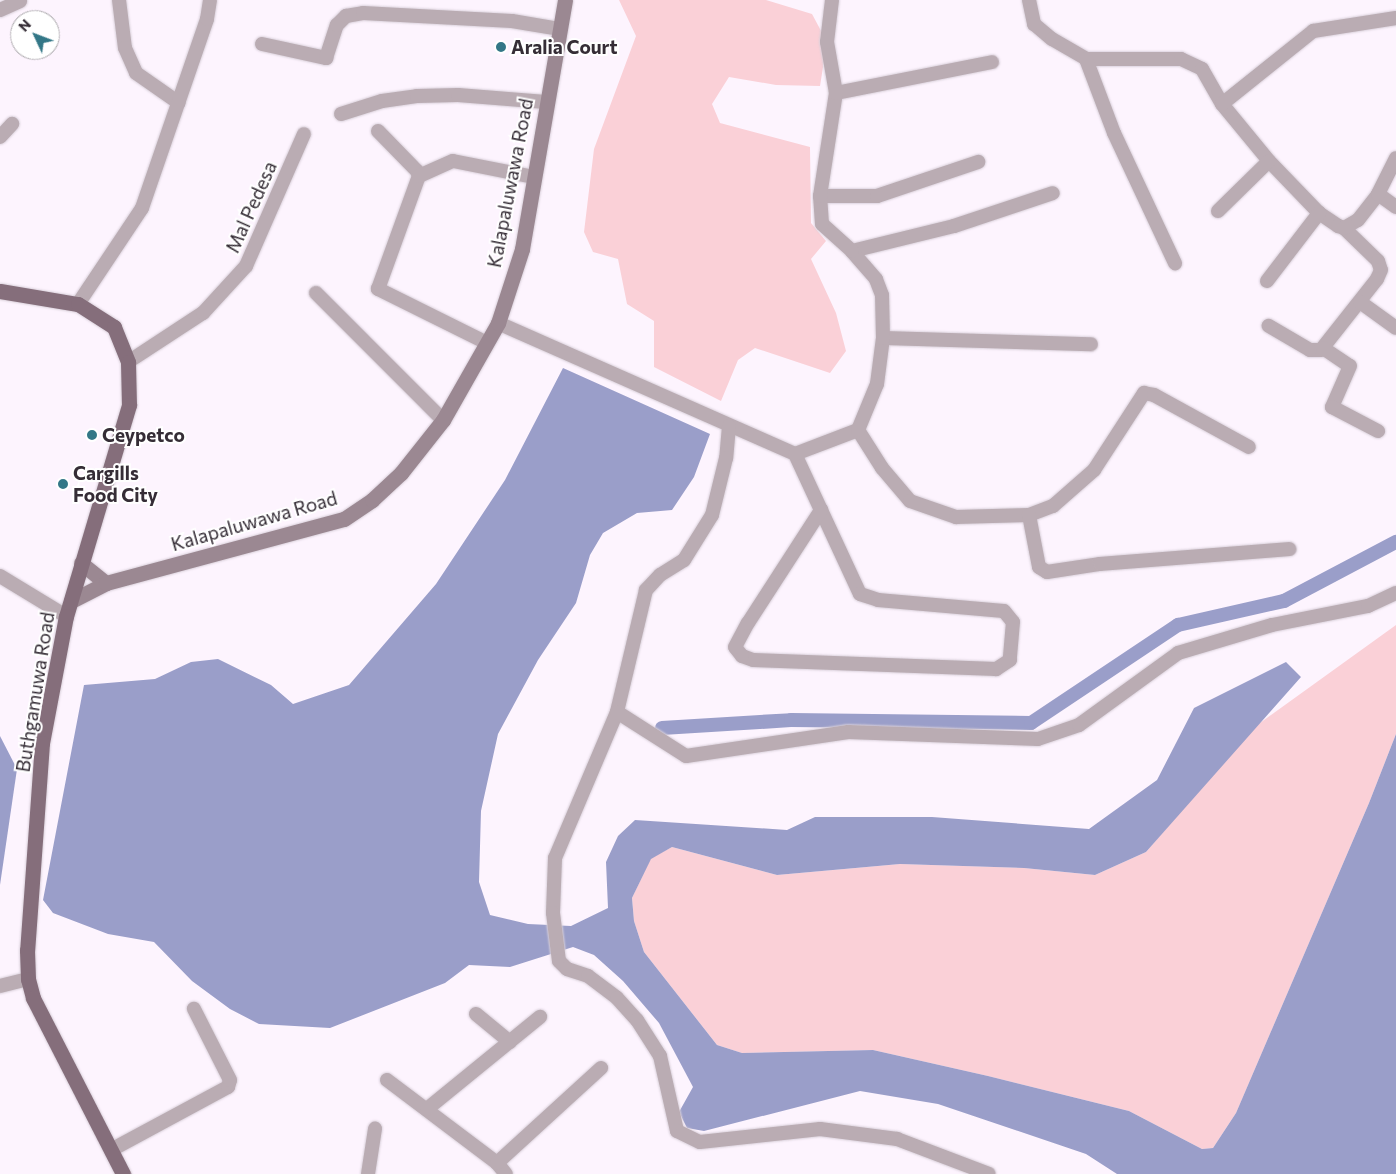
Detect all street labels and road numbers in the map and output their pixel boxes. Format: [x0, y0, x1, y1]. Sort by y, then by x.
street label: Kalapaluwawa Road [482, 97, 538, 269]
street label: Mal Pedesa [221, 158, 281, 256]
street label: Kalapaluwawa Road [168, 486, 340, 556]
street label: Buthgamuwa Road [11, 610, 59, 774]

